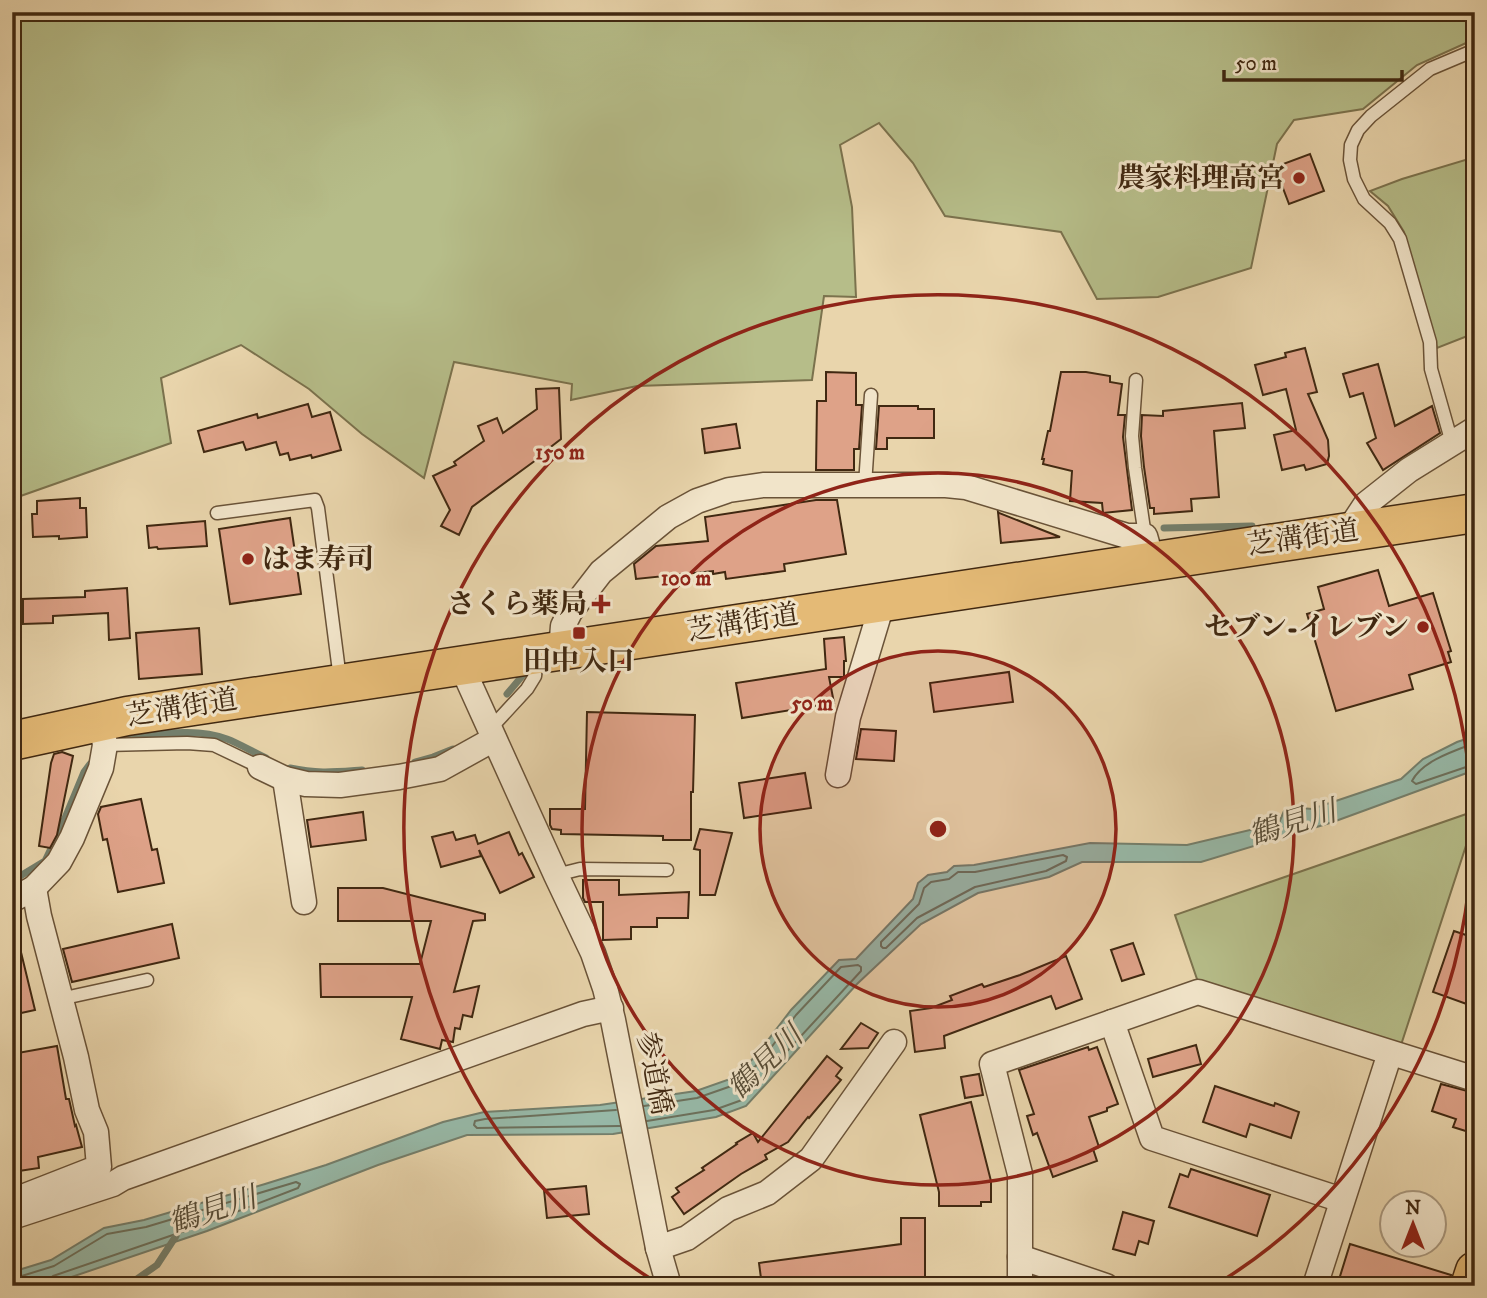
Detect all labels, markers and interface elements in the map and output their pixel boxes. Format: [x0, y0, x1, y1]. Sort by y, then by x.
scale bar [1224, 38, 1403, 82]
text: 50 m [1235, 51, 1277, 77]
place label: 農家料理高宮 [1117, 161, 1285, 196]
marker: 農家料理高宮 [1291, 170, 1307, 186]
text: 150 m [535, 440, 585, 466]
street label: 芝溝街道 [1245, 513, 1361, 563]
place label: はま寿司 [262, 542, 374, 577]
marker: はま寿司 [240, 551, 256, 567]
text: 100 m [661, 566, 711, 592]
place label: さくら薬局 [447, 587, 587, 622]
marker: さくら薬局 [593, 596, 609, 612]
street label: 芝溝街道 [685, 597, 801, 649]
place label: セブン-イレブン [1204, 610, 1409, 645]
marker: セブン-イレブン [1415, 619, 1431, 635]
marker: 田中入口 [571, 625, 587, 641]
place label: 田中入口 [523, 644, 635, 679]
street label: 芝溝街道 [124, 682, 240, 734]
text: 50 m [790, 691, 833, 717]
water label: 鶴見川 [1245, 792, 1344, 855]
centre of rings [926, 817, 950, 841]
water label: 鶴見川 [721, 1016, 813, 1108]
street label: 参道橋 [629, 1028, 679, 1118]
water label: 鶴見川 [164, 1179, 264, 1243]
north arrow [1378, 1190, 1448, 1260]
text: N [1405, 1197, 1421, 1220]

